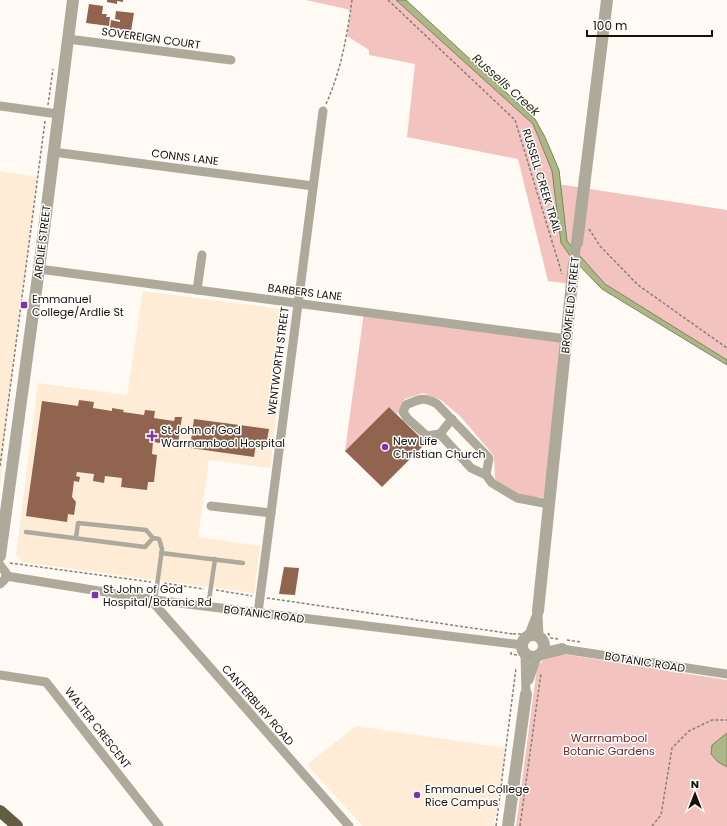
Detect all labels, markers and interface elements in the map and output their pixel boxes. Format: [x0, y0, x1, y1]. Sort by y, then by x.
scale bar [587, 12, 712, 38]
text: 100 m [593, 17, 627, 34]
street label: SOVEREIGN COURT [101, 23, 201, 53]
water label: Russells Creek [469, 50, 544, 120]
street label: RUSSELL CREEK TRAIL [518, 127, 566, 236]
street label: CONNS LANE [151, 145, 219, 169]
street label: ARDLIE STREET [30, 204, 54, 280]
street label: BROMFIELD STREET [557, 256, 583, 354]
street label: BARBERS LANE [267, 279, 343, 305]
place label: Emmanuel College/Ardlie St [32, 291, 124, 320]
marker: Emmanuel College/Ardlie St [19, 300, 29, 310]
street label: WENTWORTH STREET [263, 306, 293, 416]
place label: St John of God Warrnambool Hospital [161, 422, 285, 451]
marker: St John of God Warrnambool Hospital [146, 430, 158, 442]
place label: New Life Christian Church [393, 433, 486, 462]
marker: New Life Christian Church [380, 442, 390, 452]
place label: St John of God Hospital/Botanic Rd [103, 581, 212, 610]
marker: St John of God Hospital/Botanic Rd [90, 590, 100, 600]
street label: BOTANIC ROAD [223, 601, 305, 627]
street label: BOTANIC ROAD [604, 648, 687, 676]
street label: CANTERBURY ROAD [218, 661, 298, 749]
street label: WALTER CRESCENT [61, 684, 135, 772]
park label: Warrnambool Botanic Gardens [563, 730, 655, 759]
north arrow [675, 774, 715, 814]
text: N [691, 776, 699, 792]
place label: Emmanuel College Rice Campus [425, 781, 529, 810]
marker: Emmanuel College Rice Campus [412, 790, 422, 800]

